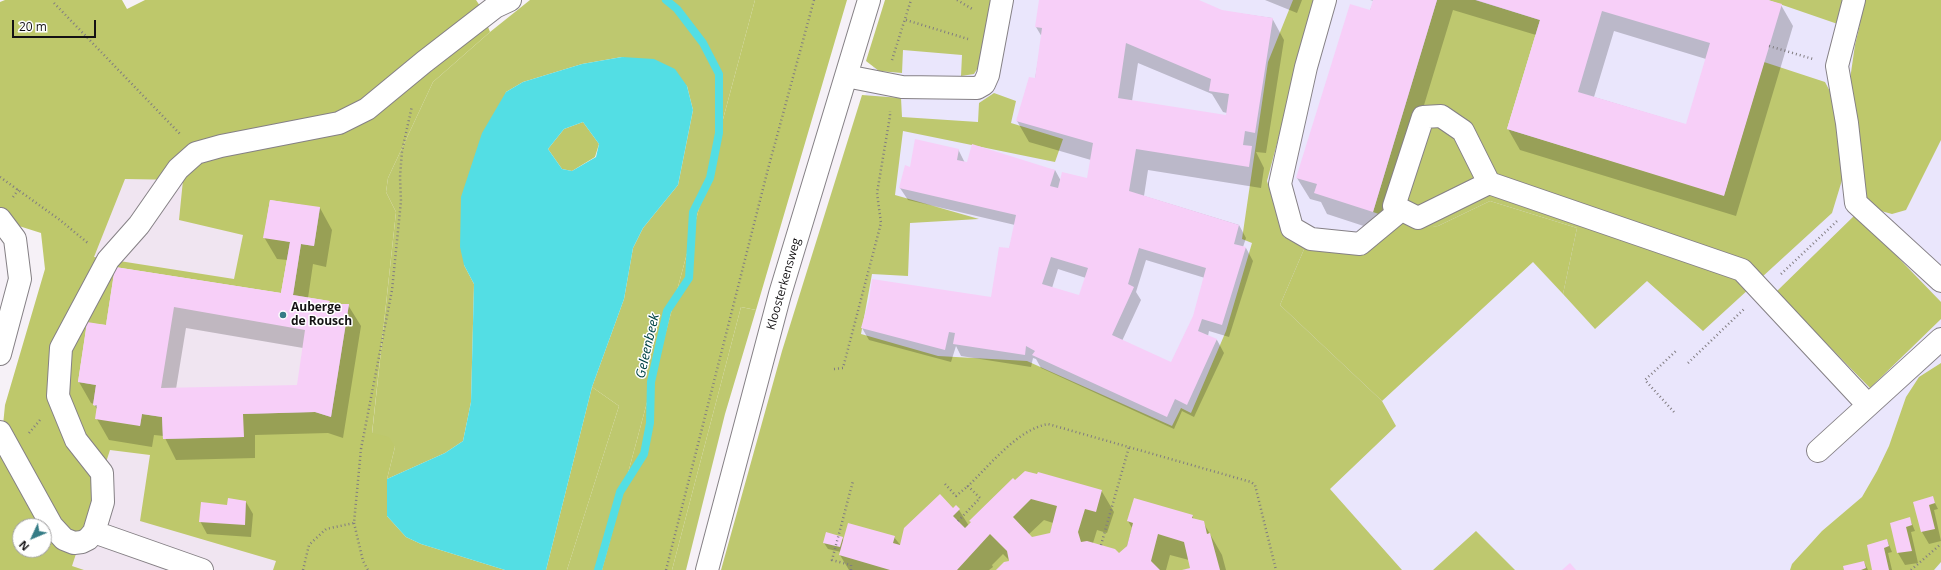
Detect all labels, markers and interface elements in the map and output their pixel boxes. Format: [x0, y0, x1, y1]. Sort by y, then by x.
scale bar [14, 12, 98, 38]
text: 20 m [19, 18, 47, 35]
street label: Kloosterkensweg [764, 236, 804, 332]
place label: Auberge de Rousch [291, 301, 352, 329]
marker: Auberge de Rousch [278, 310, 288, 320]
water label: Geleenbeek [633, 312, 663, 380]
north arrow [12, 518, 52, 558]
text: N [15, 538, 32, 554]

